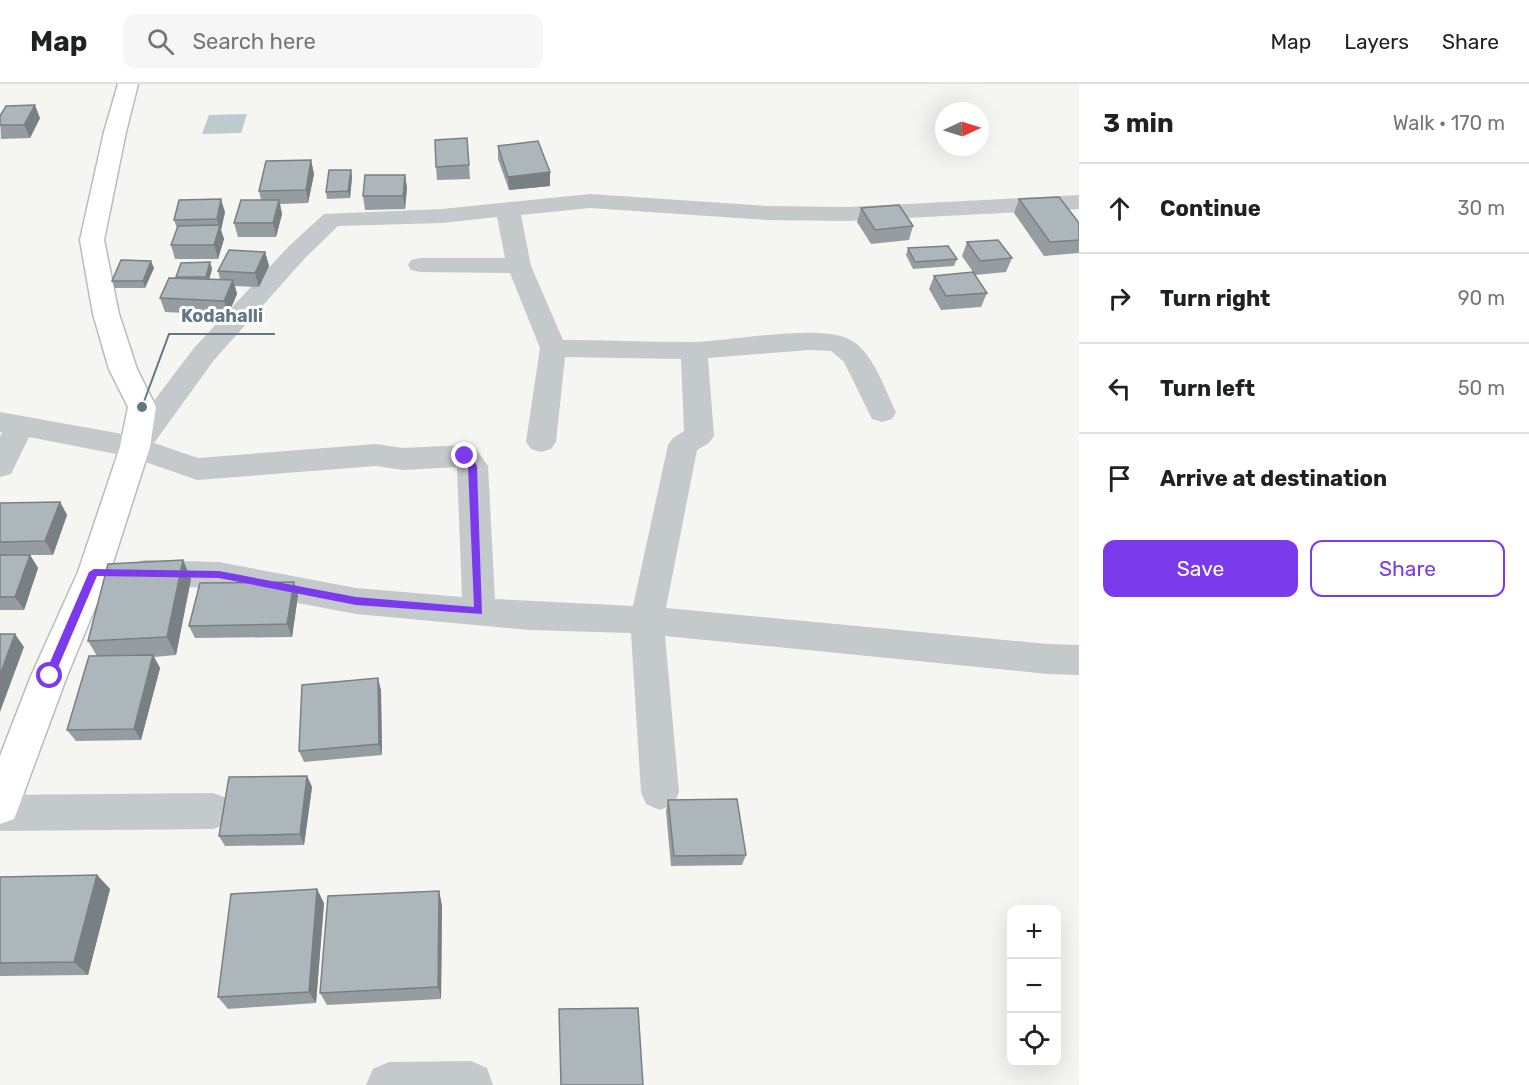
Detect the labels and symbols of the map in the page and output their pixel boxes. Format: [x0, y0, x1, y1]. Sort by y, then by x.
north arrow [935, 102, 989, 156]
callout: Kodahalli [169, 298, 275, 334]
text: Kodahalli [181, 305, 263, 327]
route end [451, 442, 477, 468]
route start [36, 662, 62, 688]

